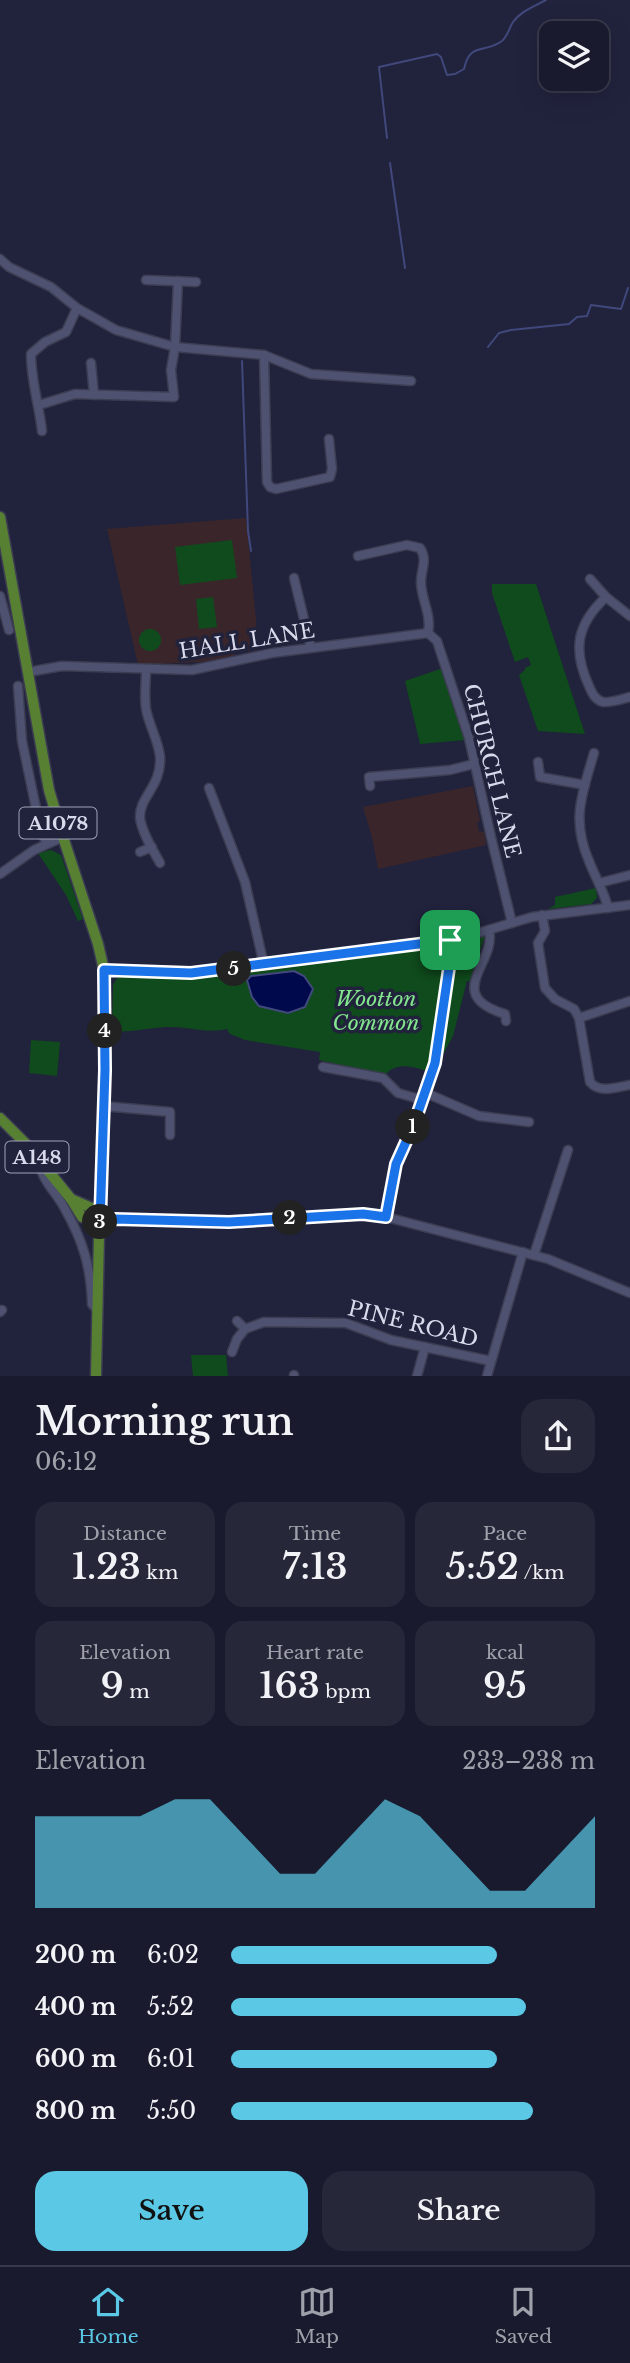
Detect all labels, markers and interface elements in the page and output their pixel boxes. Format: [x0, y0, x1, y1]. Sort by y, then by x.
map controls [539, 21, 609, 91]
button: layers [539, 21, 609, 91]
street label: HALL LANE [177, 617, 317, 665]
street label: CHURCH LANE [458, 681, 526, 861]
road number: A1078 [20, 808, 96, 838]
pin [420, 910, 480, 970]
icon: arrive [431, 921, 469, 959]
pin: 5 [216, 951, 252, 986]
text: 5 [228, 957, 239, 980]
park label: Wootton Common [333, 986, 419, 1036]
pin: 4 [88, 1014, 122, 1048]
text: 4 [98, 1019, 111, 1042]
pin: 1 [396, 1110, 430, 1144]
text: 1 [408, 1115, 417, 1138]
road number: A148 [5, 1142, 68, 1172]
pin: 2 [272, 1200, 308, 1236]
pin: 3 [82, 1204, 118, 1240]
text: 2 [283, 1206, 296, 1229]
text: 3 [93, 1210, 106, 1233]
street label: PINE ROAD [345, 1295, 481, 1353]
text: Morning run [35, 1398, 294, 1445]
button: share [521, 1399, 595, 1473]
text: 06:12 [35, 1448, 97, 1476]
text: Distance [83, 1522, 167, 1545]
text: Time [289, 1522, 341, 1545]
text: Pace [483, 1522, 527, 1545]
text: 1.23 [72, 1545, 141, 1588]
text: 7:13 [282, 1545, 348, 1588]
text: 5:52 [446, 1545, 519, 1588]
text: km [141, 1561, 178, 1584]
text: /km [519, 1561, 564, 1584]
text: Elevation [79, 1641, 171, 1664]
text: Heart rate [266, 1641, 364, 1664]
text: kcal [486, 1641, 524, 1664]
text: 9 [100, 1664, 124, 1707]
text: 163 [259, 1664, 320, 1707]
text: 95 [483, 1664, 527, 1707]
text: m [124, 1680, 150, 1703]
text: bpm [320, 1680, 371, 1703]
text: Elevation [35, 1747, 146, 1775]
text: 233–238 m [462, 1747, 595, 1775]
text: 200 m [35, 1941, 116, 1969]
text: 6:02 [147, 1941, 199, 1969]
text: 400 m [35, 1993, 117, 2021]
text: 5:52 [147, 1993, 194, 2021]
text: 600 m [35, 2045, 117, 2073]
text: 6:01 [147, 2045, 195, 2073]
text: 800 m [35, 2097, 116, 2125]
text: 5:50 [147, 2097, 196, 2125]
button: Save [35, 2171, 308, 2251]
button: Share [322, 2171, 595, 2251]
tab: Home [78, 2283, 139, 2348]
tab: Map [295, 2283, 339, 2348]
tab: Saved [495, 2283, 552, 2348]

